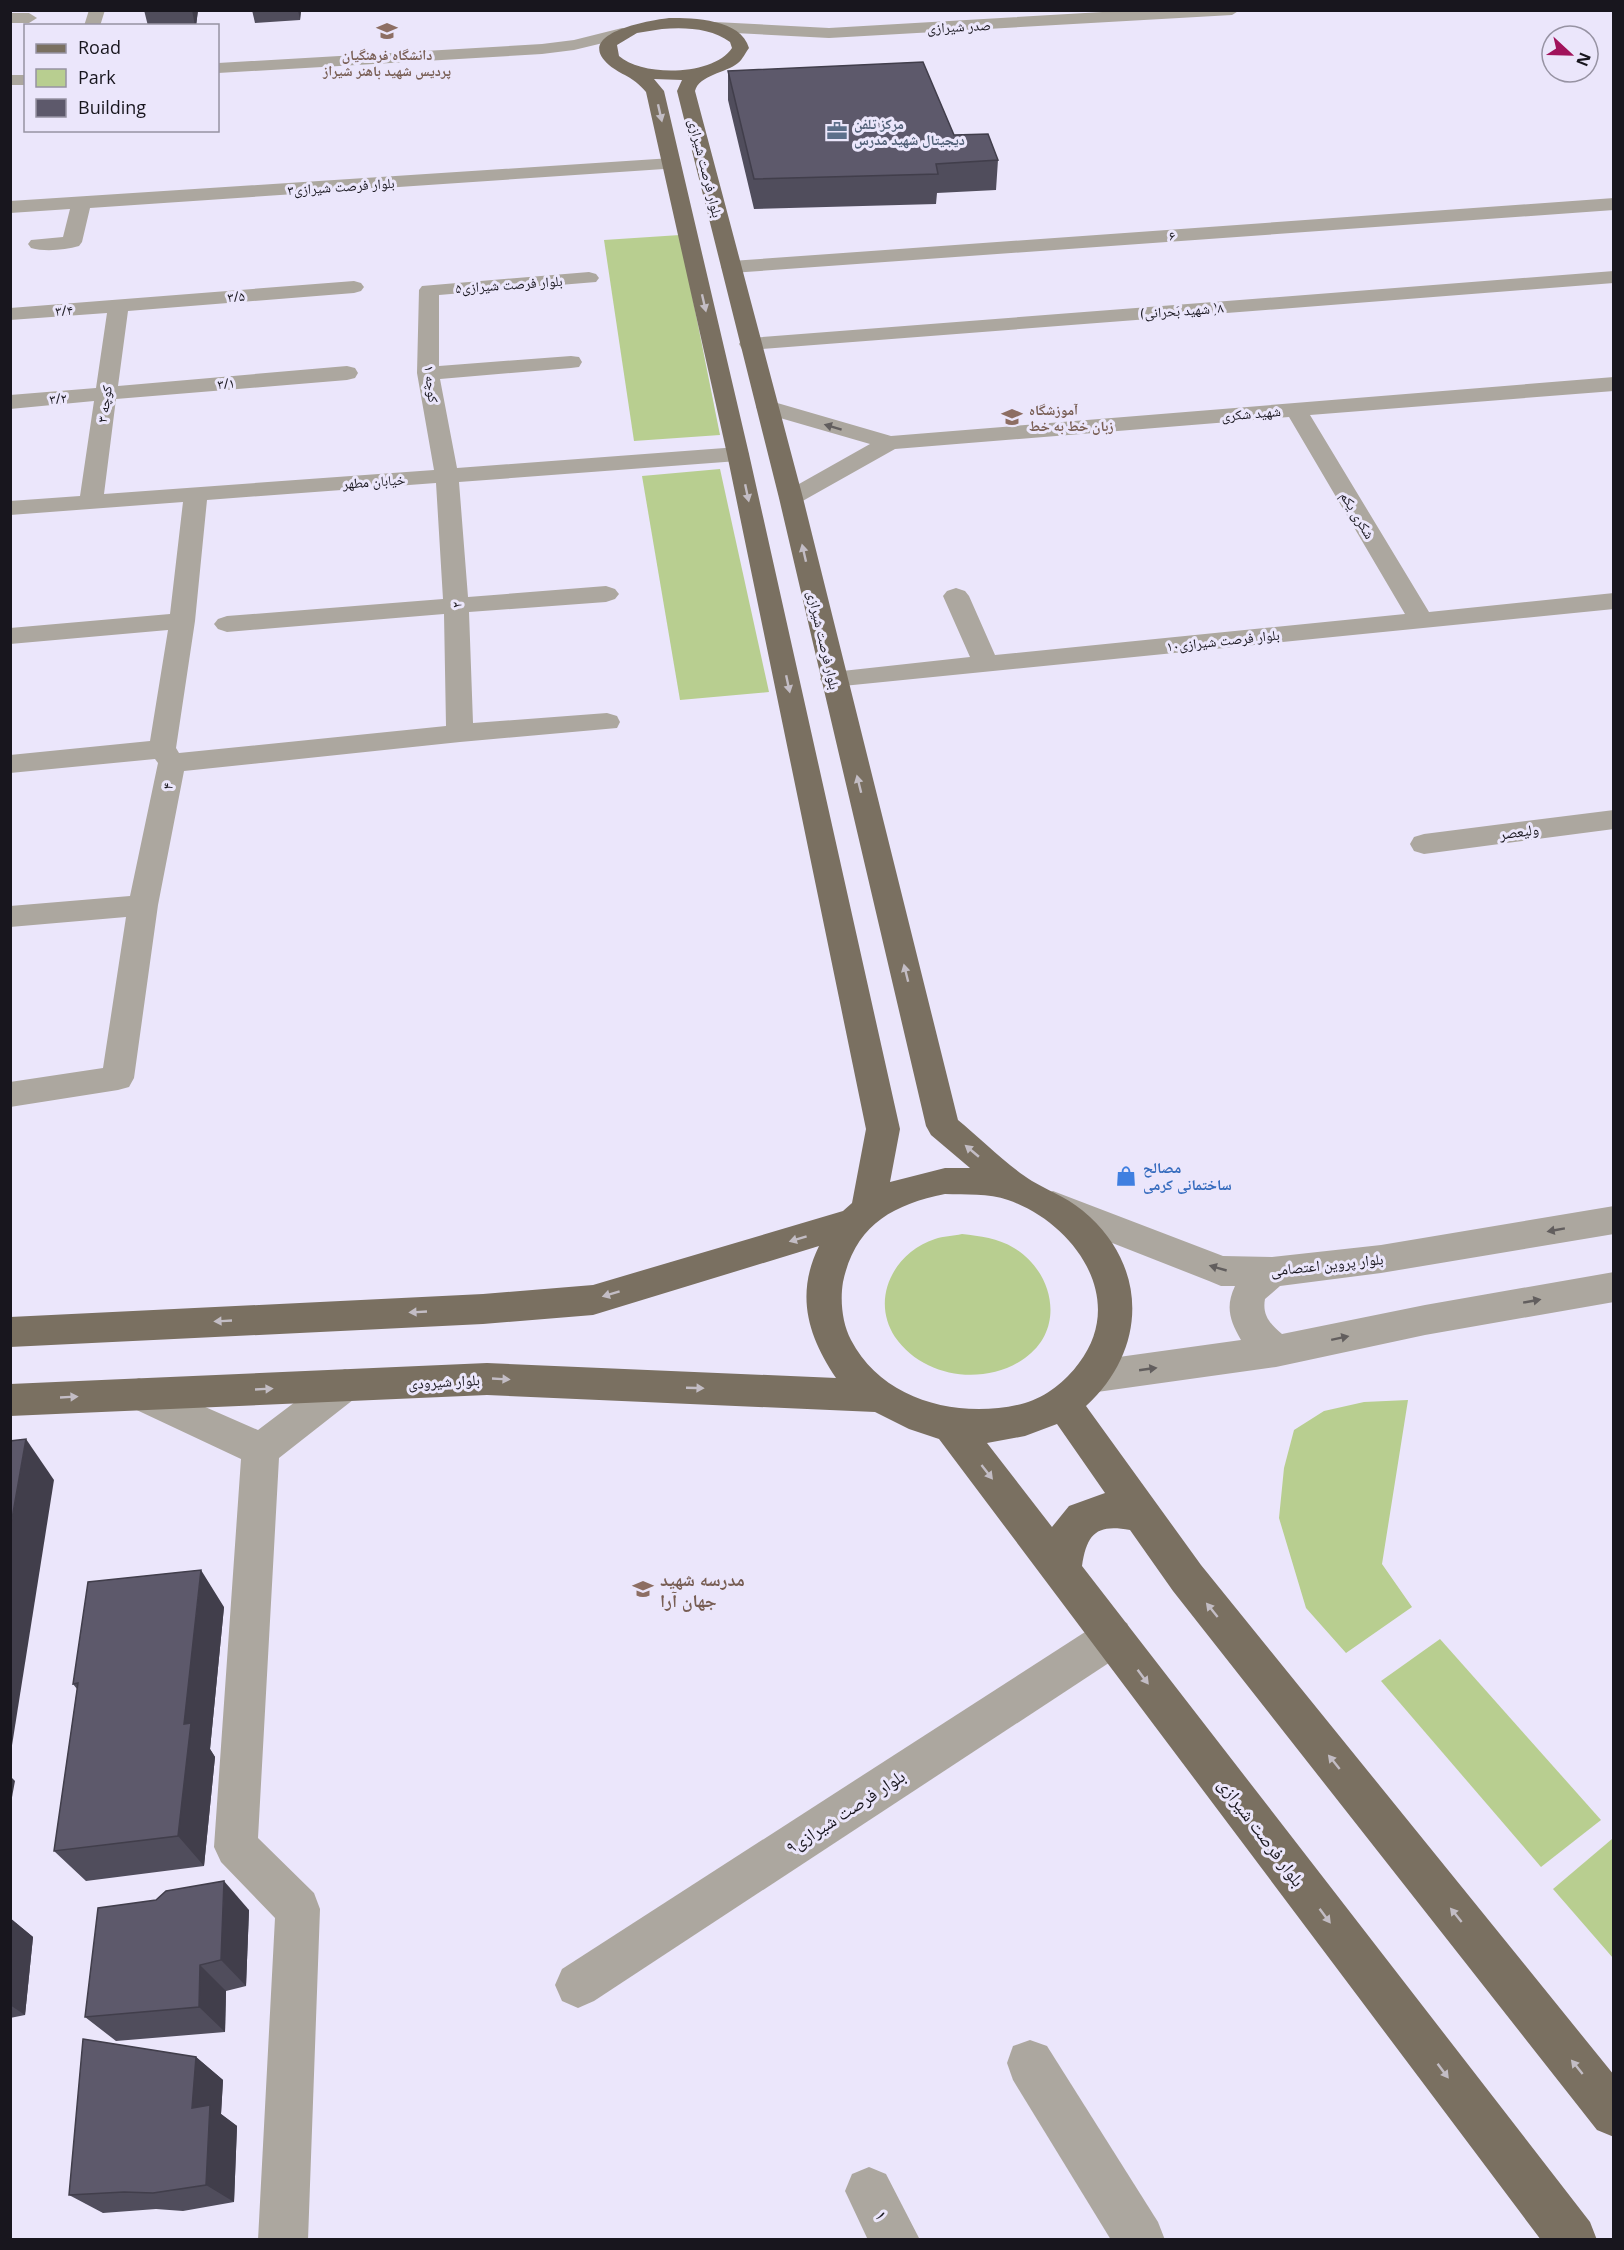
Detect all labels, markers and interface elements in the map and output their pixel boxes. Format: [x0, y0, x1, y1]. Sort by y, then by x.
street label: صدر شیرازی [927, 15, 991, 37]
school or university icon: دانشگاه فرهنگیان پردیس شهید باهنر شیراز [375, 19, 399, 43]
legend [24, 24, 219, 132]
north arrow [1540, 24, 1600, 84]
text: Road [78, 35, 121, 59]
place label: دانشگاه فرهنگیان پردیس شهید باهنر شیراز [322, 45, 451, 80]
text: N [1571, 49, 1597, 70]
text: Park [78, 65, 116, 89]
text: Building [78, 95, 146, 119]
one-way arrow [656, 104, 666, 122]
place label: مرکز تلفن دیجیتال شهید مدرس [854, 114, 965, 149]
street label: بلوار فرصت شیرازی [685, 117, 727, 219]
office icon: مرکز تلفن دیجیتال شهید مدرس [825, 119, 849, 143]
street label: ۳بلوار فرصت شیرازی [287, 173, 395, 199]
street label: ۶ [1168, 225, 1176, 245]
street label: بلوار فرصت شیرازی۵ [455, 271, 563, 297]
street label: ۳/۵ [226, 286, 246, 306]
one-way arrow [699, 294, 709, 312]
street label: (شهید بَحرانی )۸ [1140, 298, 1224, 322]
street label: ۳/۴ [54, 300, 74, 320]
street label: کوچه ۱ [420, 364, 444, 404]
street label: ۳/۱ [216, 373, 236, 393]
street label: کوچه ۳ [92, 384, 116, 424]
street label: ۳/۲ [48, 388, 68, 408]
place label: آموزشگاه زبان خط به خط [1029, 400, 1114, 435]
street label: شهید شکری [1220, 401, 1282, 425]
school or university icon: آموزشگاه زبان خط به خط [1000, 405, 1024, 429]
one-way arrow [824, 422, 842, 431]
street label: خیابان مطهر [341, 469, 406, 493]
one-way arrow [742, 484, 752, 502]
street label: شکری یکم [1336, 488, 1380, 543]
one-way arrow [799, 544, 808, 563]
street label: بلوار فرصت شیرازی [803, 589, 845, 692]
street label: ۲ [446, 601, 466, 609]
street label: بلوار فرصت شیرازی۱۰ [1165, 625, 1281, 655]
one-way arrow [783, 674, 793, 693]
one-way arrow [853, 775, 863, 793]
street label: ۴ [157, 781, 178, 791]
street label: ولیعصر [1497, 818, 1540, 844]
one-way arrow [900, 964, 910, 983]
one-way arrow [964, 1144, 980, 1157]
place label: مصالح ساختمانی کرمی [1143, 1157, 1232, 1194]
shop icon: مصالح ساختمانی کرمی [1114, 1164, 1138, 1188]
one-way arrow [1546, 1225, 1565, 1234]
one-way arrow [789, 1235, 807, 1244]
street label: بلوار پروین اعتصامی [1270, 1248, 1384, 1281]
one-way arrow [1209, 1263, 1227, 1272]
one-way arrow [602, 1290, 620, 1299]
one-way arrow [1523, 1296, 1542, 1305]
one-way arrow [408, 1307, 427, 1316]
one-way arrow [213, 1317, 232, 1326]
one-way arrow [1331, 1333, 1350, 1342]
one-way arrow [1139, 1365, 1158, 1374]
street label: بلوار شیرودی [408, 1369, 480, 1394]
one-way arrow [491, 1375, 510, 1384]
one-way arrow [686, 1383, 705, 1392]
one-way arrow [254, 1384, 273, 1393]
one-way arrow [59, 1393, 78, 1402]
one-way arrow [981, 1463, 993, 1479]
place label: مدرسه شهید جهان آرا [660, 1567, 745, 1612]
school or university icon: مدرسه شهید جهان آرا [631, 1577, 655, 1601]
one-way arrow [1207, 1602, 1219, 1617]
one-way arrow [1137, 1669, 1149, 1685]
one-way arrow [1328, 1755, 1341, 1770]
street label: ۹بلوار فرصت شیرازی [781, 1763, 909, 1859]
street label: بلوار فرصت شیرازی [1213, 1773, 1311, 1891]
one-way arrow [1319, 1907, 1331, 1923]
one-way arrow [1450, 1907, 1462, 1922]
one-way arrow [1571, 2060, 1584, 2075]
one-way arrow [1437, 2063, 1449, 2078]
street label: ۱ [870, 2206, 894, 2224]

